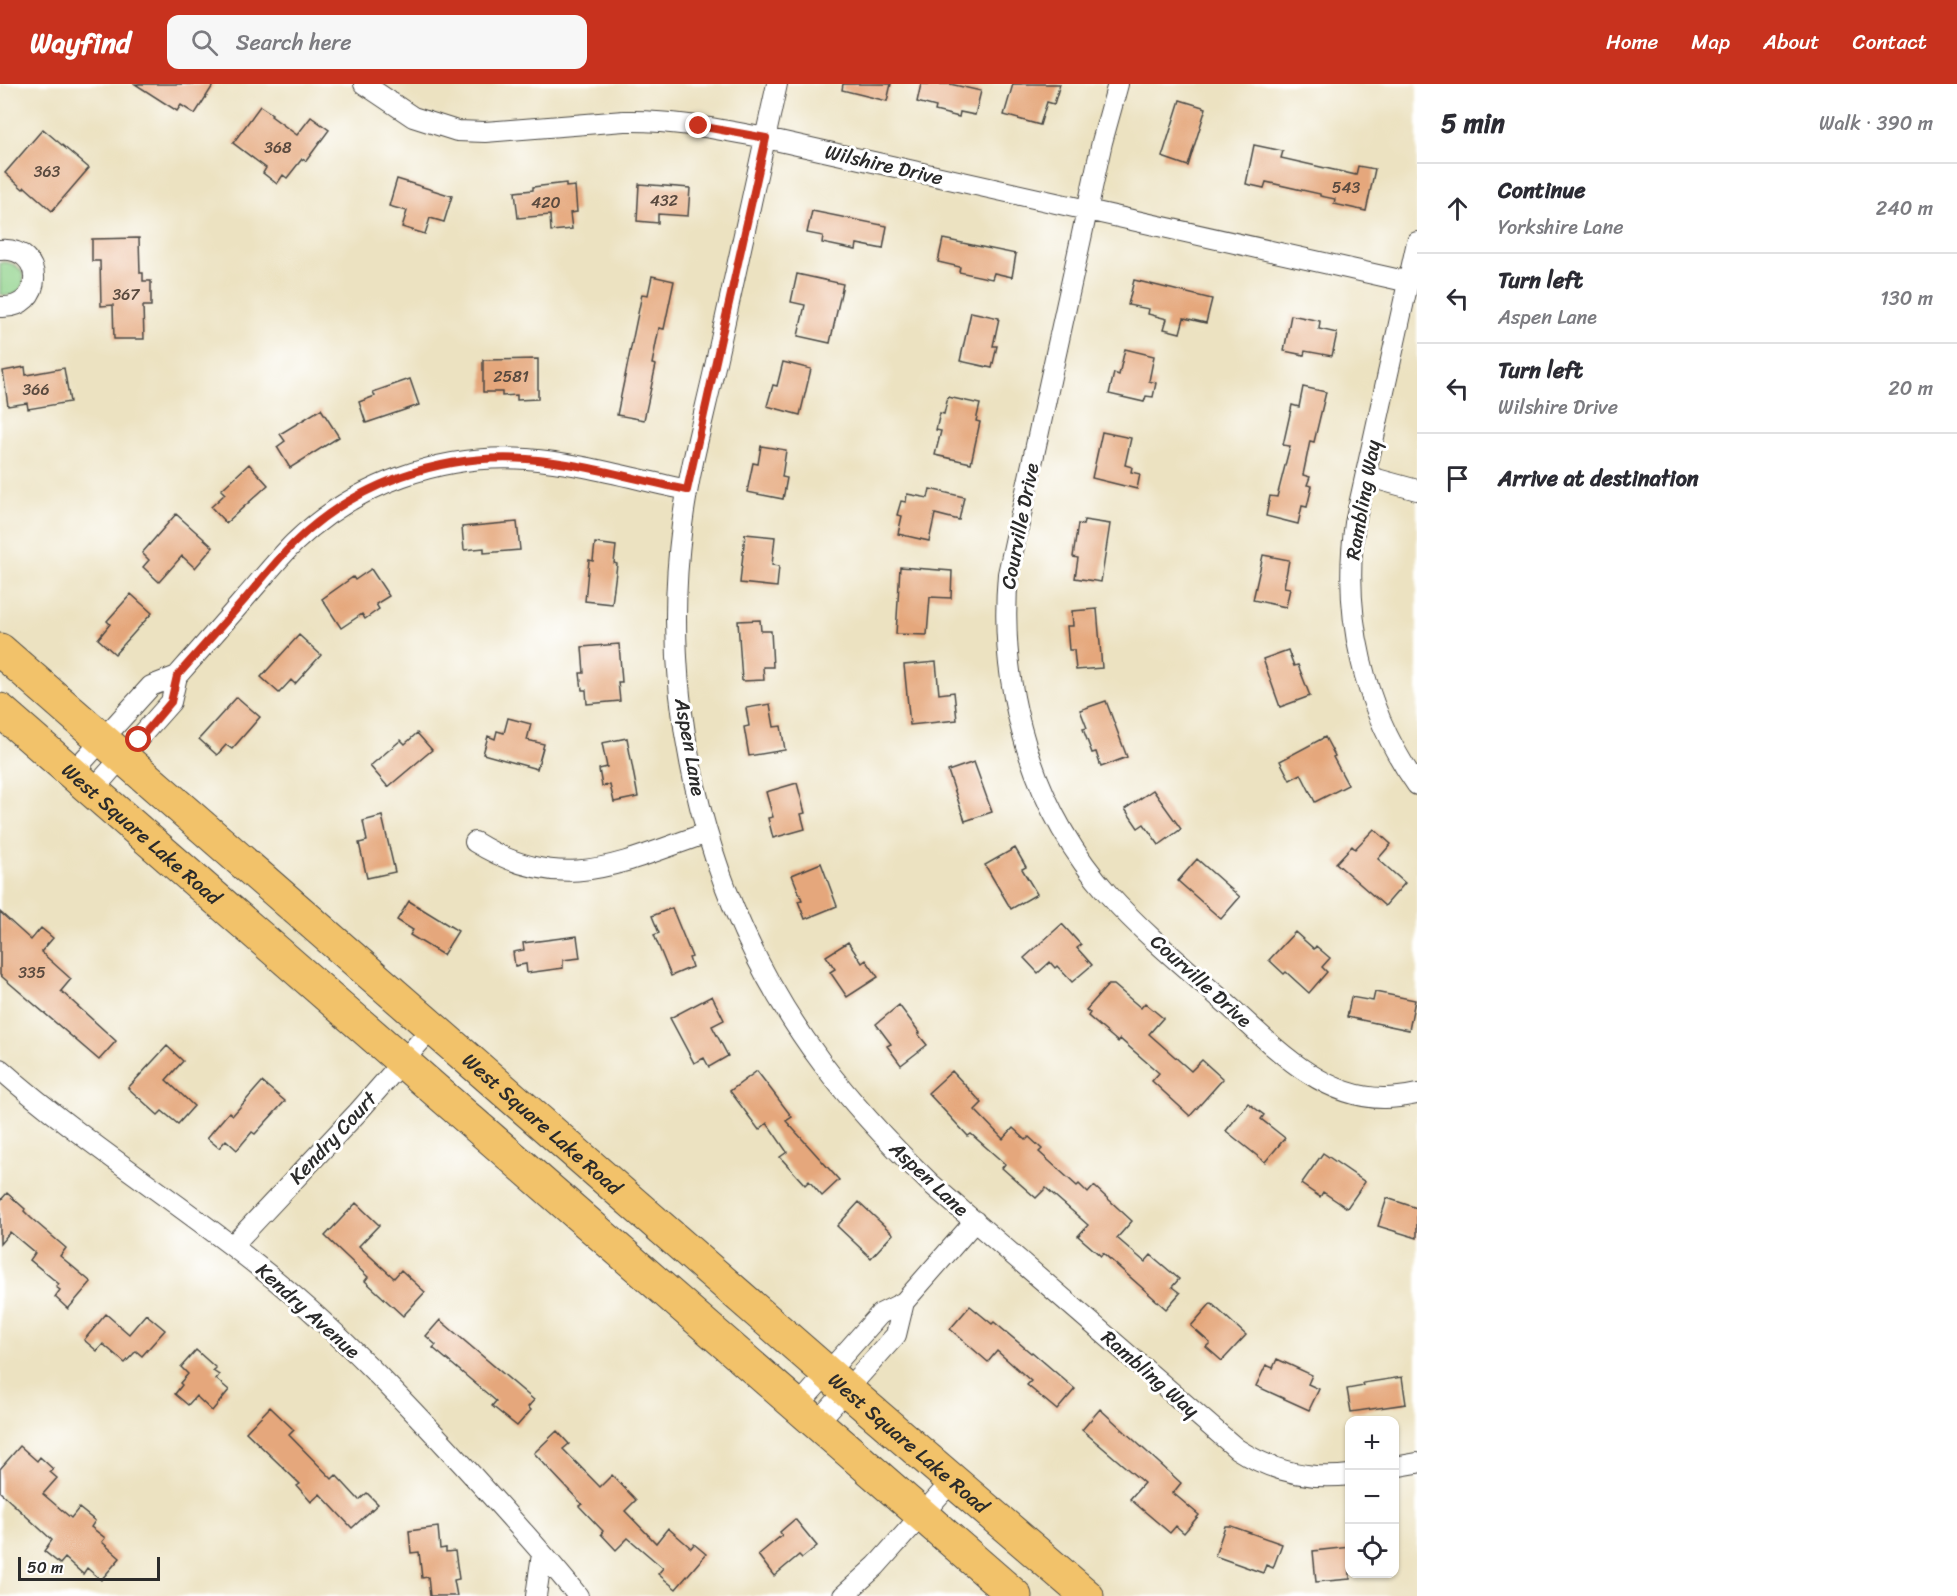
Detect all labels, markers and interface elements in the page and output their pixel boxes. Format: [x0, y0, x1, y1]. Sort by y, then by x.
search box [167, 15, 587, 69]
text: Wayfind [30, 18, 131, 67]
text: Search here [236, 23, 352, 62]
text: Home [1606, 23, 1658, 61]
text: Map [1691, 23, 1730, 61]
text: About [1763, 23, 1820, 61]
text: Contact [1853, 23, 1927, 61]
icon: search [188, 26, 221, 59]
text: 5 min [1441, 100, 1505, 146]
text: Walk · 390 m [1819, 106, 1933, 141]
route end [685, 112, 711, 138]
house number: 368 [264, 133, 292, 162]
street label: Wilshire Drive [822, 134, 946, 196]
house number: 363 [34, 157, 61, 186]
text: Continue [1498, 171, 1586, 210]
house number: 543 [1332, 173, 1360, 202]
house number: 432 [650, 186, 678, 215]
house number: 420 [531, 188, 561, 217]
text: 240 m [1876, 191, 1933, 226]
icon: ahead [1441, 192, 1474, 225]
text: Yorkshire Lane [1498, 210, 1624, 245]
text: Turn left [1498, 261, 1583, 300]
house number: 367 [112, 280, 140, 309]
text: 130 m [1880, 281, 1933, 316]
icon: left [1441, 282, 1474, 315]
text: Aspen Lane [1498, 300, 1597, 335]
text: Turn left [1498, 351, 1583, 390]
house number: 2581 [493, 362, 529, 391]
text: 20 m [1888, 371, 1933, 406]
icon: left [1441, 372, 1474, 405]
house number: 366 [23, 375, 49, 404]
text: Wilshire Drive [1498, 390, 1618, 425]
street label: Rambling Way [1335, 437, 1391, 563]
text: Arrive at destination [1498, 459, 1699, 498]
street label: Courville Drive [991, 460, 1049, 592]
icon: arrive [1441, 462, 1474, 495]
street label: Aspen Lane [664, 694, 716, 799]
route start [125, 726, 151, 752]
street label: West Square Lake Road [54, 754, 231, 915]
street label: Courville Drive [1142, 925, 1260, 1037]
house number: 335 [18, 958, 46, 987]
street label: West Square Lake Road [454, 1044, 631, 1205]
street label: Kendry Court [280, 1083, 386, 1193]
street label: Aspen Lane [880, 1132, 977, 1226]
street label: Kendry Avenue [247, 1254, 369, 1368]
street label: Rambling Way [1093, 1321, 1208, 1427]
street label: West Square Lake Road [820, 1363, 998, 1523]
map controls [1345, 1416, 1399, 1578]
button: + [1345, 1416, 1399, 1470]
button: − [1345, 1470, 1399, 1524]
button: locate [1345, 1524, 1399, 1578]
text: 50 m [27, 1553, 63, 1582]
scale bar [18, 1554, 160, 1582]

